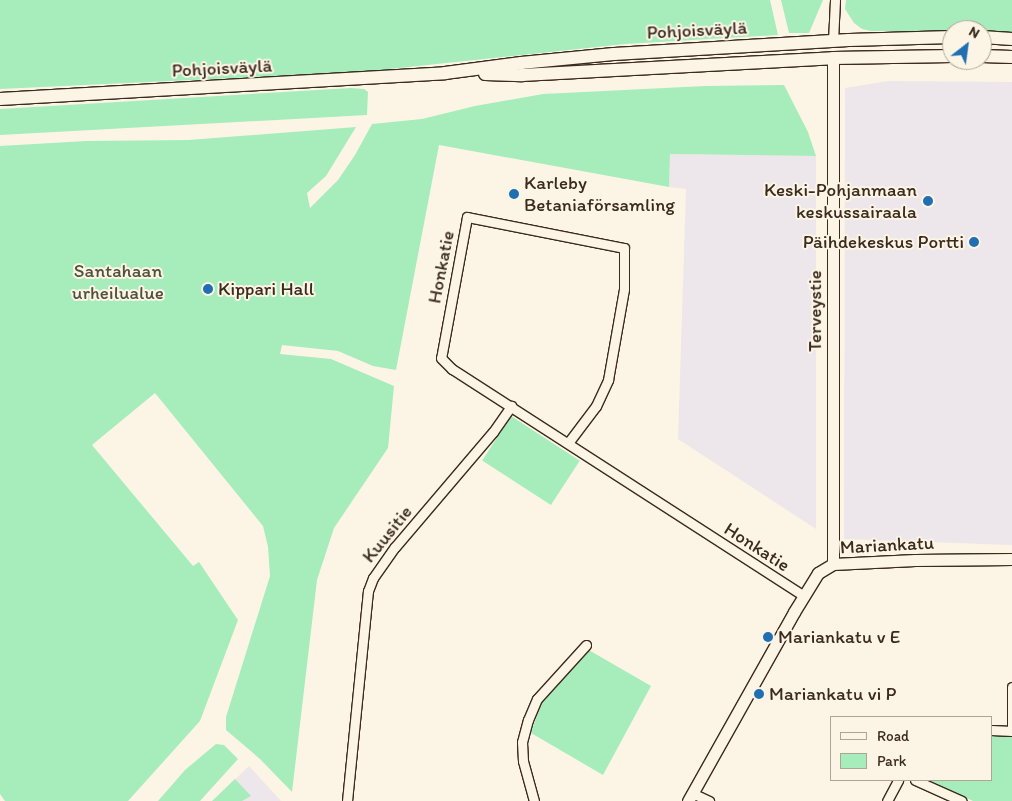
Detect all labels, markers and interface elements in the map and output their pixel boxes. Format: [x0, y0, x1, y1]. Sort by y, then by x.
street label: Pohjoisväylä [646, 16, 748, 44]
north arrow [942, 20, 992, 70]
text: N [966, 23, 983, 42]
street label: Pohjoisväylä [171, 54, 273, 82]
place label: Karleby Betaniaförsamling [524, 172, 675, 216]
place label: Keski-Pohjanmaan keskussairaala [764, 179, 917, 223]
marker: Karleby Betaniaförsamling [508, 188, 520, 200]
marker: Keski-Pohjanmaan keskussairaala [921, 194, 935, 208]
street label: Honkatie [423, 229, 459, 305]
place label: Päihdekeskus Portti [803, 231, 964, 253]
marker: Päihdekeskus Portti [968, 236, 980, 248]
park label: Santahaan urheilualue [72, 260, 164, 304]
street label: Terveystie [804, 270, 826, 352]
place label: Kippari Hall [218, 278, 314, 300]
marker: Kippari Hall [202, 283, 214, 295]
street label: Kuusitie [357, 501, 417, 567]
street label: Honkatie [720, 517, 794, 577]
street label: Mariankatu [839, 531, 935, 559]
place label: Mariankatu v E [778, 626, 900, 648]
marker: Mariankatu v E [762, 631, 774, 643]
place label: Mariankatu vi P [769, 683, 896, 705]
marker: Mariankatu vi P [753, 688, 765, 700]
legend [830, 716, 992, 781]
text: Road [877, 727, 909, 745]
text: Park [877, 752, 907, 770]

